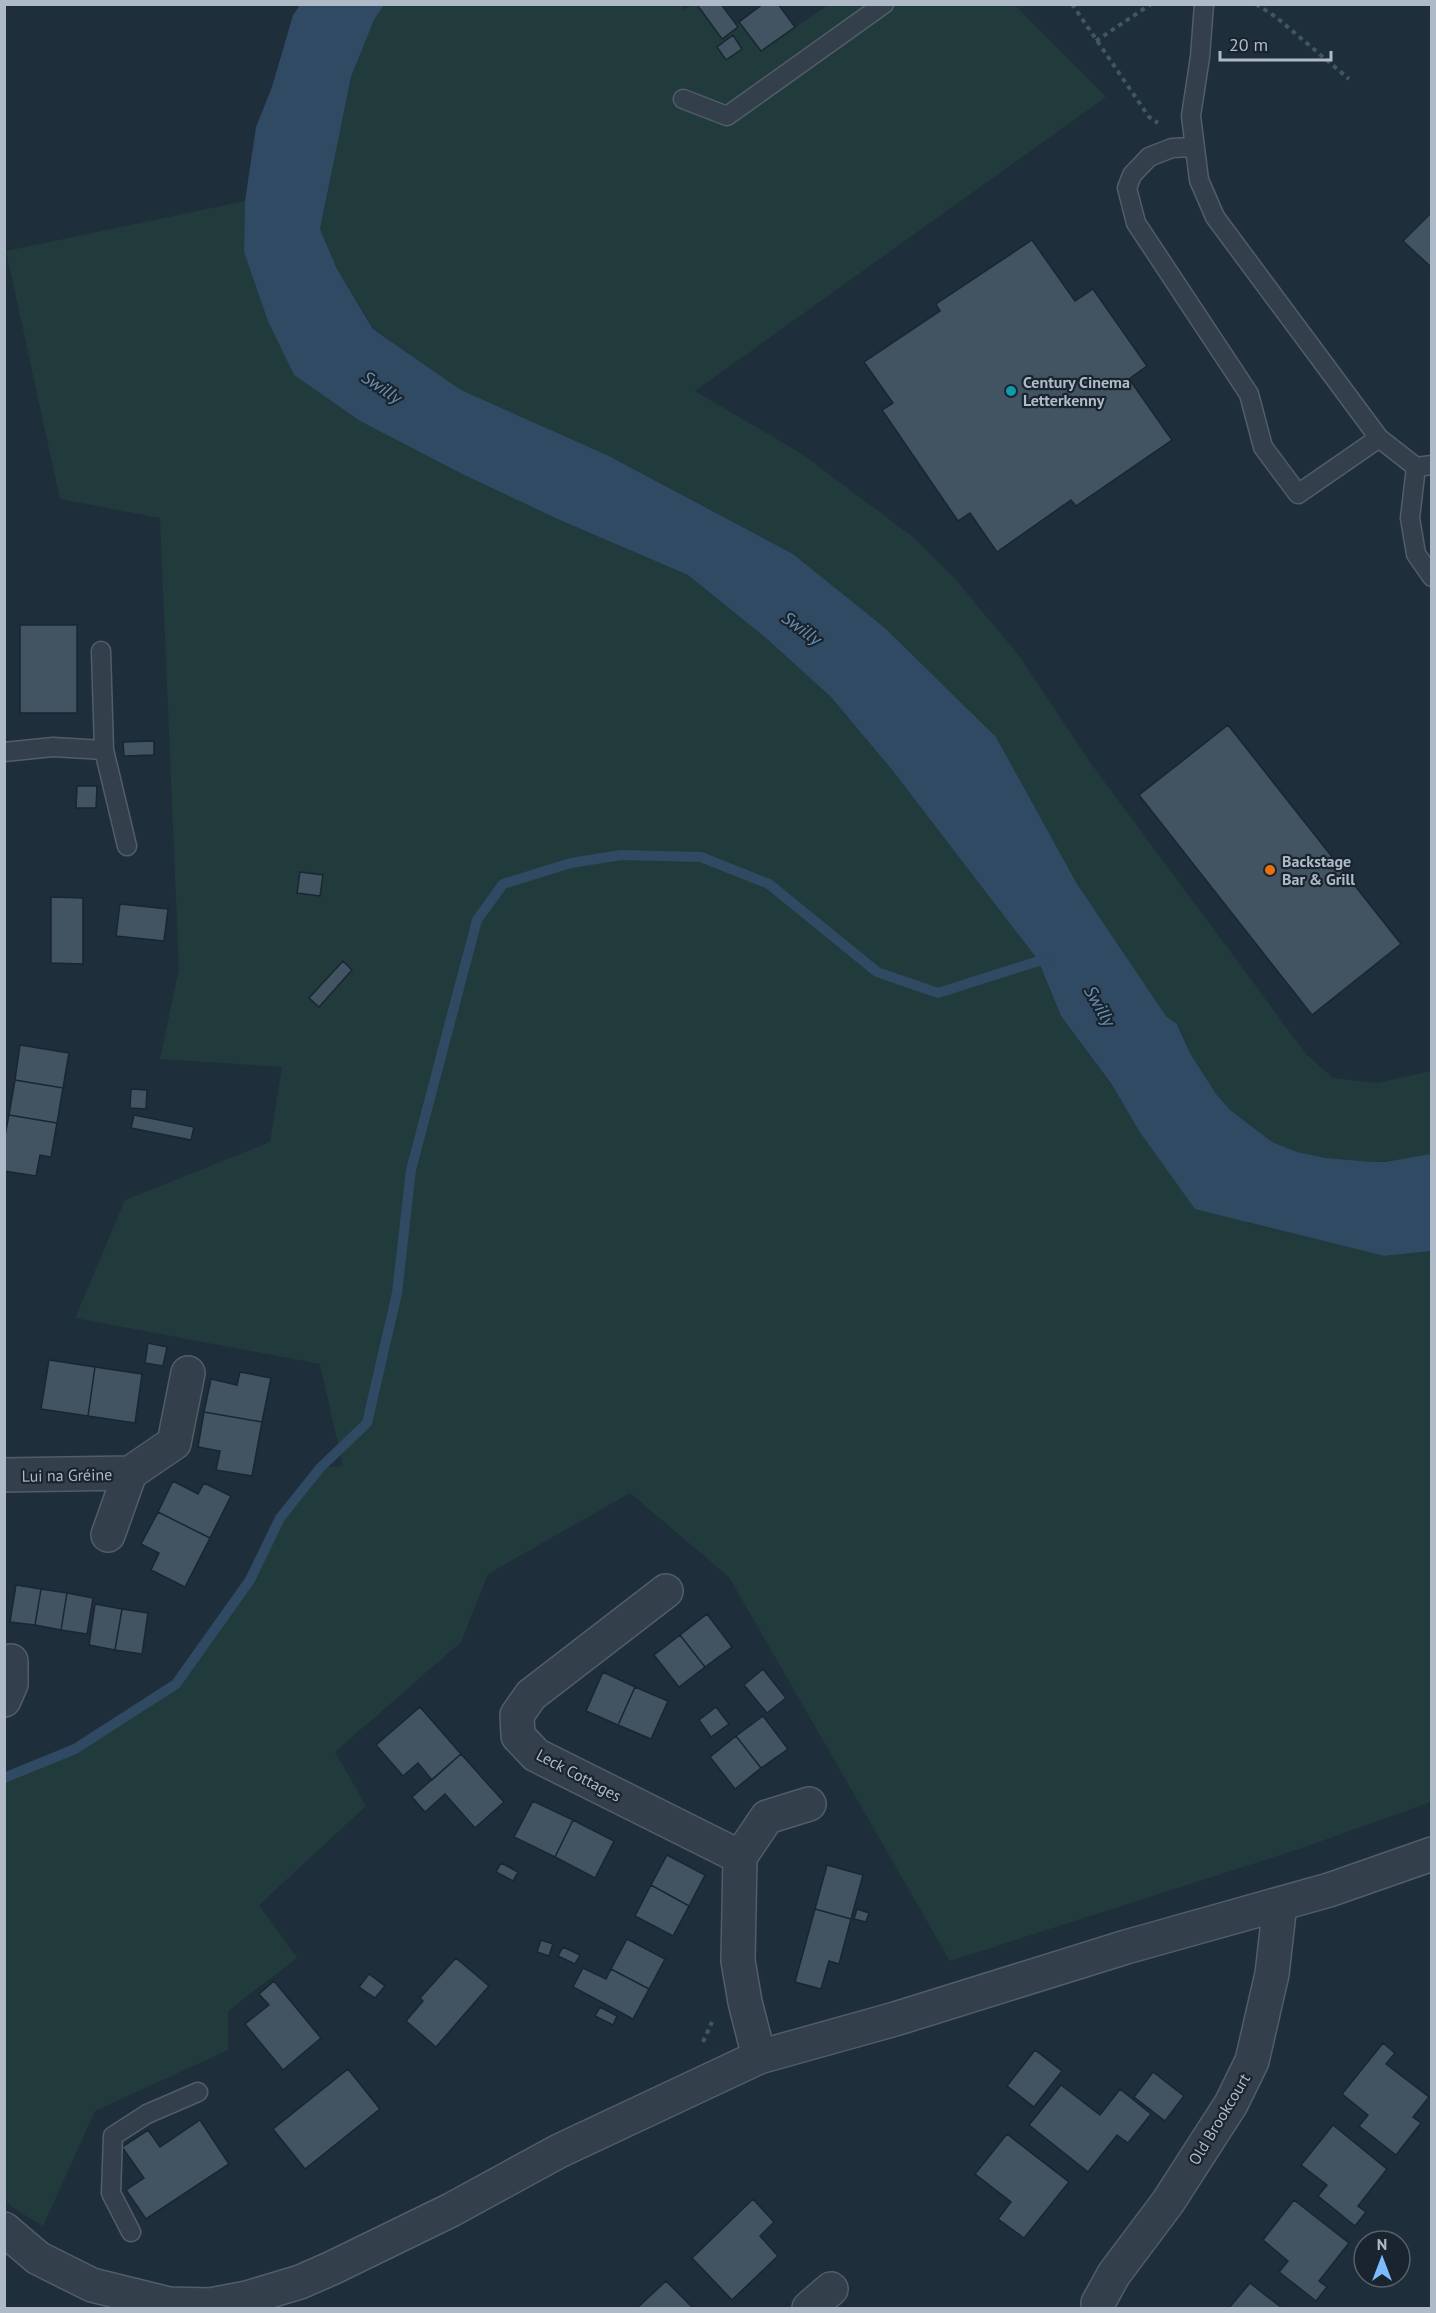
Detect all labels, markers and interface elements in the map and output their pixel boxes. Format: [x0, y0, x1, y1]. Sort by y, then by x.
scale bar [1220, 24, 1331, 62]
text: 20 m [1229, 33, 1268, 56]
water label: Swilly [357, 365, 407, 409]
place label: Century Cinema Letterkenny [1023, 372, 1130, 410]
marker: Century Cinema Letterkenny [1004, 384, 1018, 398]
water label: Swilly [778, 606, 827, 651]
place label: Backstage Bar & Grill [1282, 851, 1355, 889]
marker: Backstage Bar & Grill [1263, 863, 1277, 877]
water label: Swilly [1079, 981, 1121, 1032]
street label: Lui na Gréine [22, 1464, 112, 1486]
street label: Leck Cottages [533, 1744, 625, 1806]
street label: Old Brookcourt [1184, 2069, 1254, 2168]
north arrow [1352, 2229, 1412, 2289]
text: N [1377, 2234, 1387, 2254]

